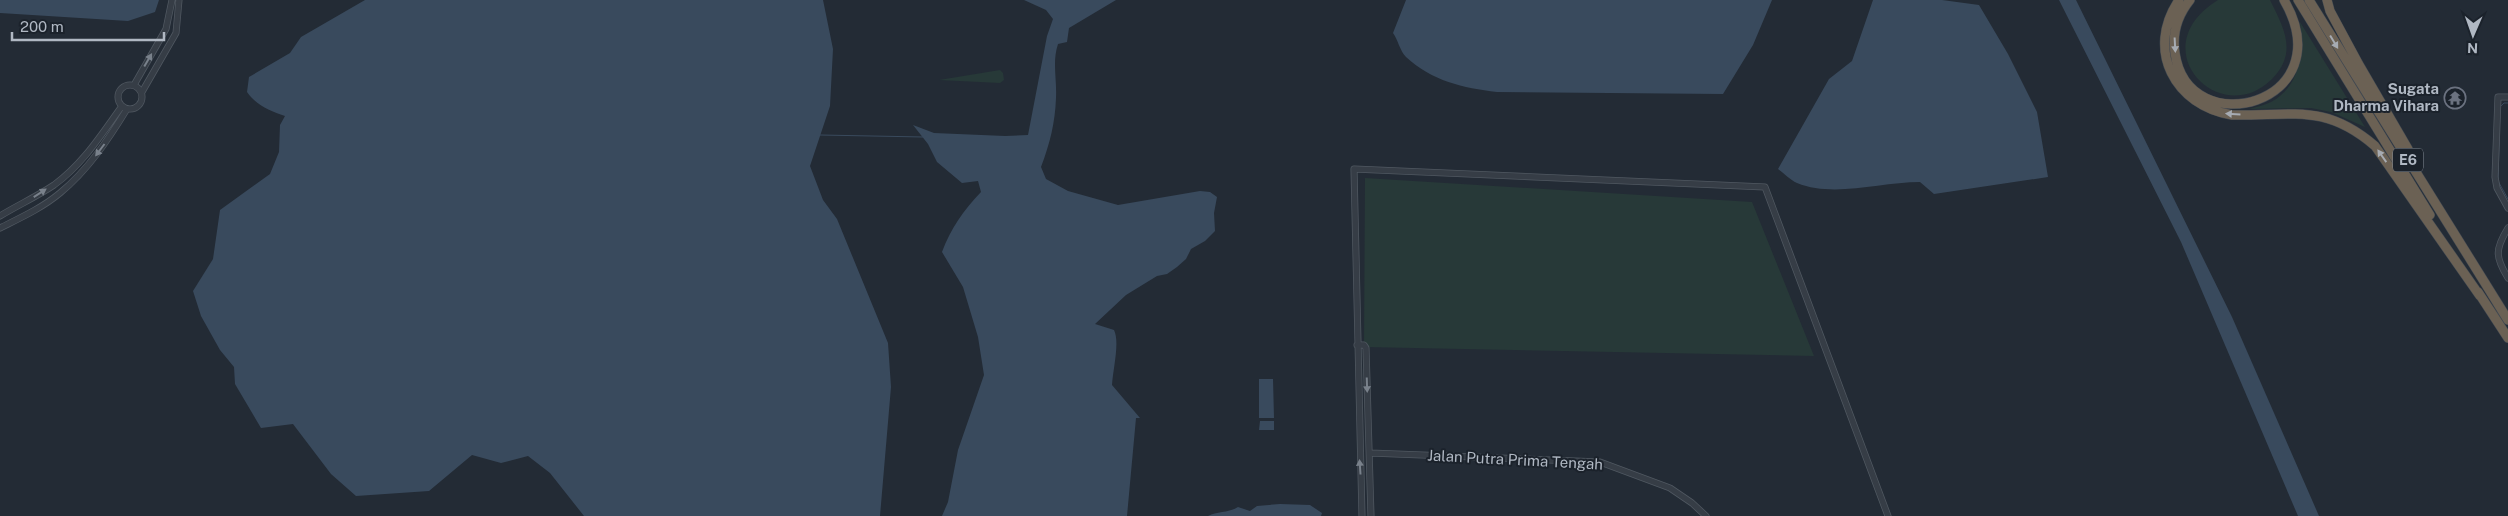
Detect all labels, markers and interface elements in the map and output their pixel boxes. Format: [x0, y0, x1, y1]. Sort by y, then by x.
scale bar [12, 10, 165, 42]
north arrow [2448, 10, 2498, 60]
text: 200 m [20, 18, 64, 35]
one-way arrow [2329, 35, 2338, 48]
one-way arrow [2171, 37, 2179, 53]
text: N [2467, 40, 2478, 56]
one-way arrow [144, 53, 152, 68]
place label: Sugata Dharma Vihara [2333, 80, 2439, 114]
temple icon: Sugata Dharma Vihara [2443, 86, 2467, 110]
one-way arrow [2225, 110, 2241, 118]
one-way arrow [95, 143, 105, 157]
road number: E6 [2393, 148, 2423, 172]
one-way arrow [2377, 149, 2387, 163]
one-way arrow [33, 189, 47, 198]
one-way arrow [1364, 378, 1372, 394]
street label: Jalan Putra Prima Tengah [1427, 446, 1603, 473]
one-way arrow [1355, 459, 1363, 475]

